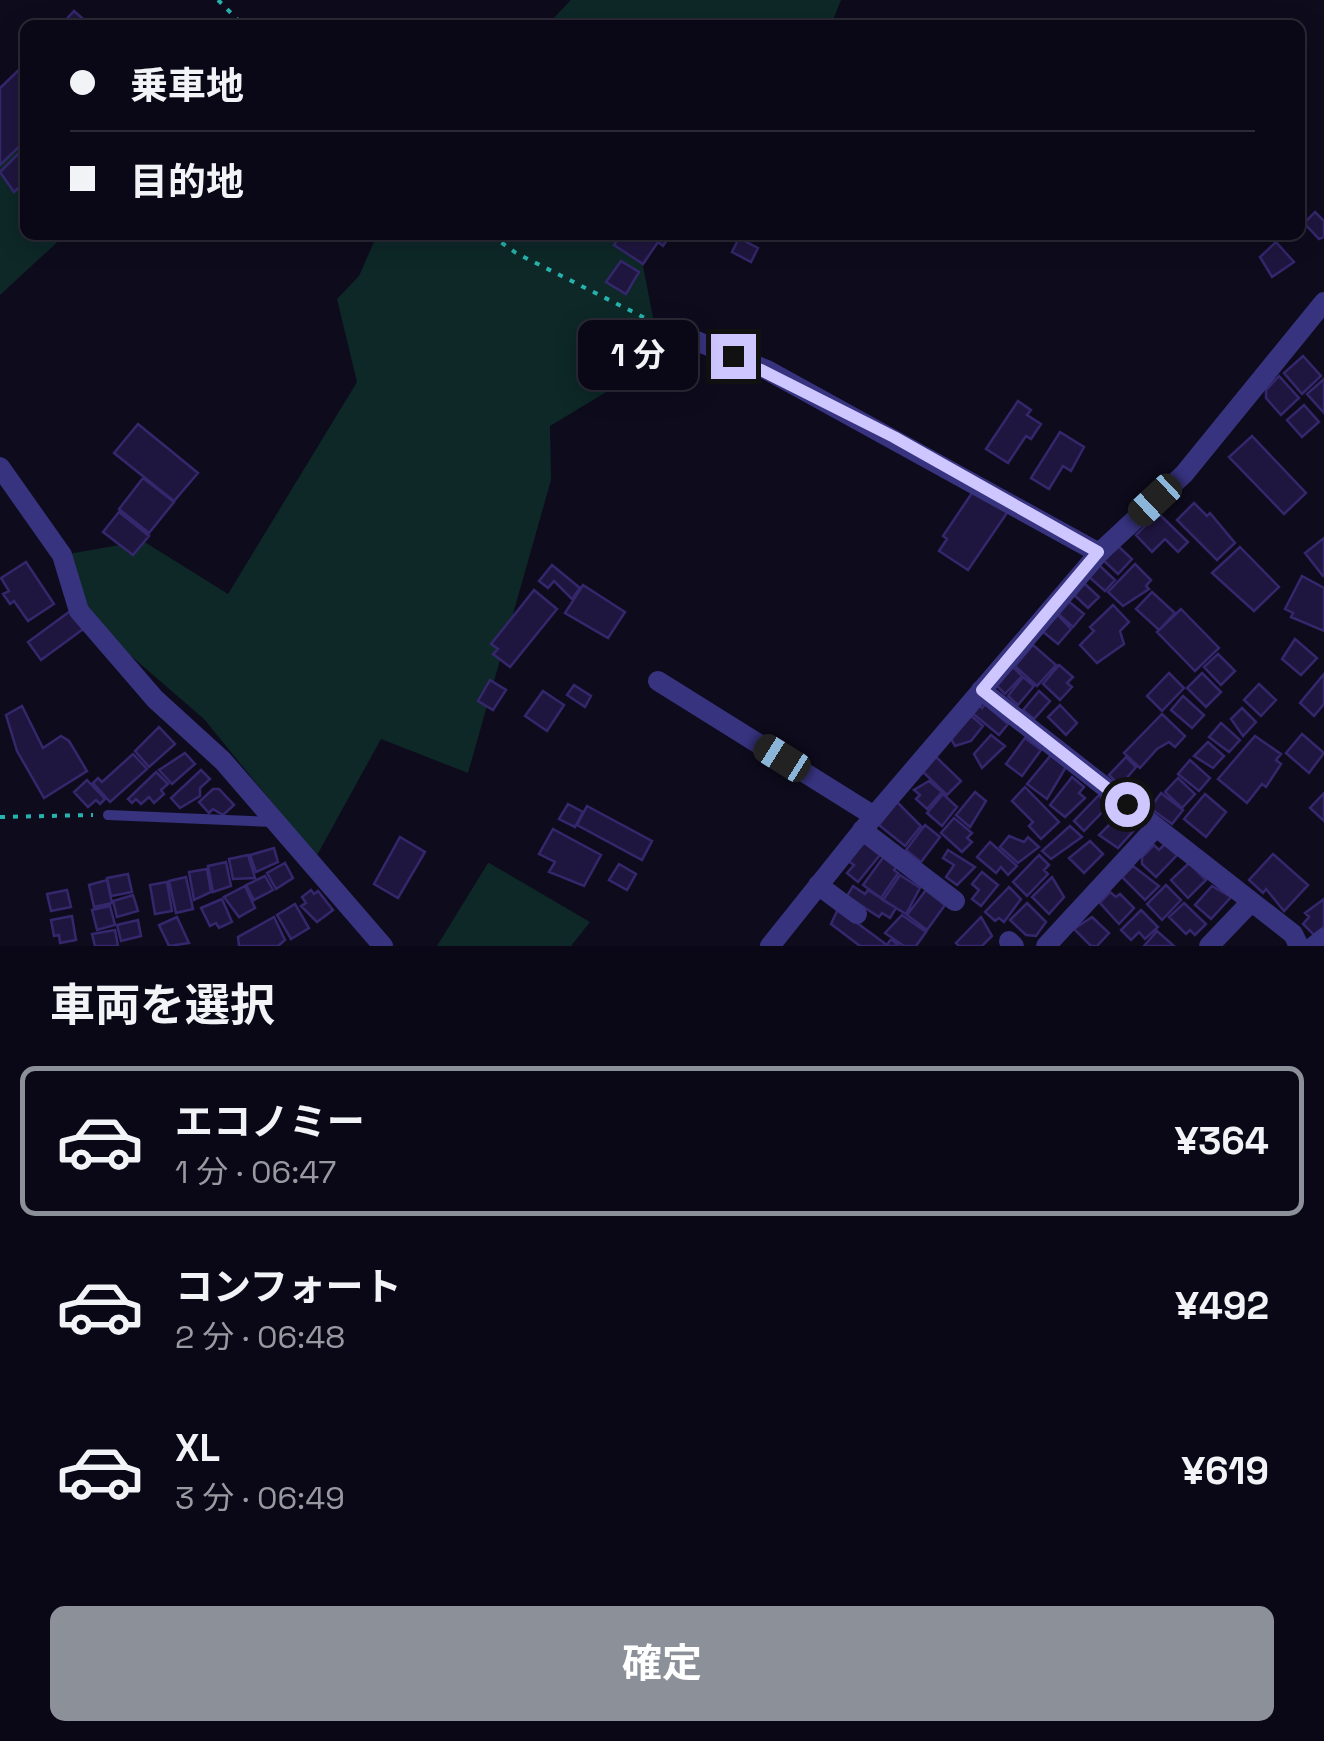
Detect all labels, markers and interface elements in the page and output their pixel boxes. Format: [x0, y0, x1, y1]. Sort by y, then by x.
text: 乗車地 [130, 62, 244, 110]
text: 目的地 [130, 158, 244, 206]
callout: 1 分 [578, 321, 698, 391]
route end [711, 334, 756, 379]
text: 1 分 [611, 335, 665, 375]
car [1123, 469, 1187, 531]
car [749, 729, 815, 787]
route start [1105, 782, 1150, 827]
text: 車両を選択 [50, 977, 275, 1034]
icon: car [55, 1096, 145, 1186]
text: エコノミー [175, 1098, 365, 1146]
text: ¥364 [1175, 1117, 1269, 1165]
text: 1 分 · 06:47 [175, 1152, 336, 1192]
icon: car [55, 1261, 145, 1351]
text: コンフォート [175, 1263, 402, 1311]
text: ¥492 [1175, 1282, 1269, 1330]
text: 2 分 · 06:48 [175, 1317, 345, 1357]
text: XL [175, 1424, 220, 1472]
icon: car [55, 1426, 145, 1516]
text: ¥619 [1181, 1447, 1269, 1495]
text: 3 分 · 06:49 [175, 1478, 345, 1518]
button: 確定 [50, 1606, 1274, 1721]

